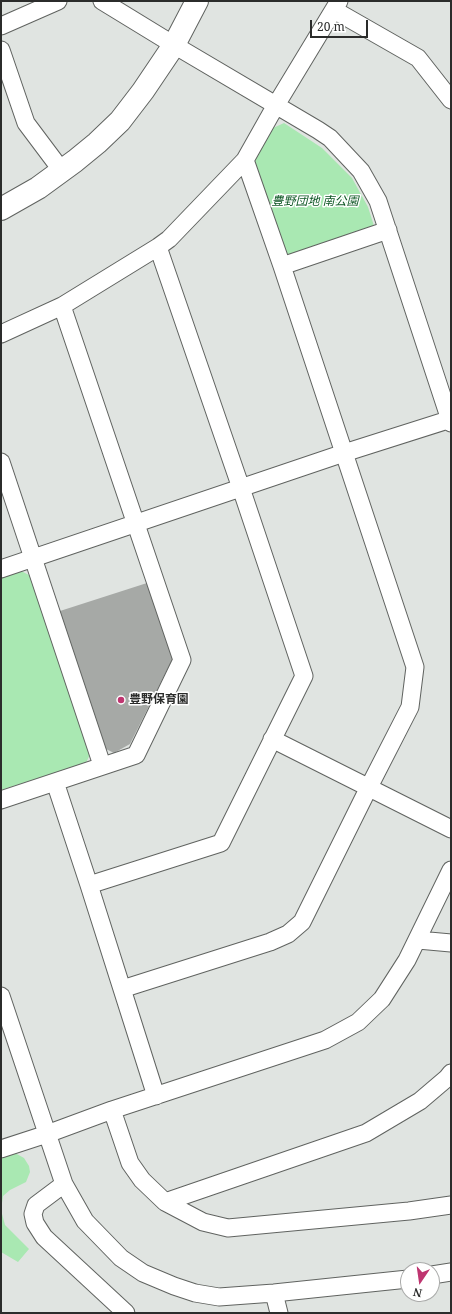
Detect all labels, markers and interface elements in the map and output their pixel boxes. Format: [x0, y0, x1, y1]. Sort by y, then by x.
scale bar [312, 12, 370, 38]
text: 20 m [317, 18, 345, 35]
park label: 豊野団地 南公園 [271, 195, 359, 209]
place label: 豊野保育園 [129, 693, 189, 707]
marker: 豊野保育園 [116, 695, 126, 705]
north arrow [400, 1262, 440, 1302]
text: N [412, 1285, 423, 1301]

